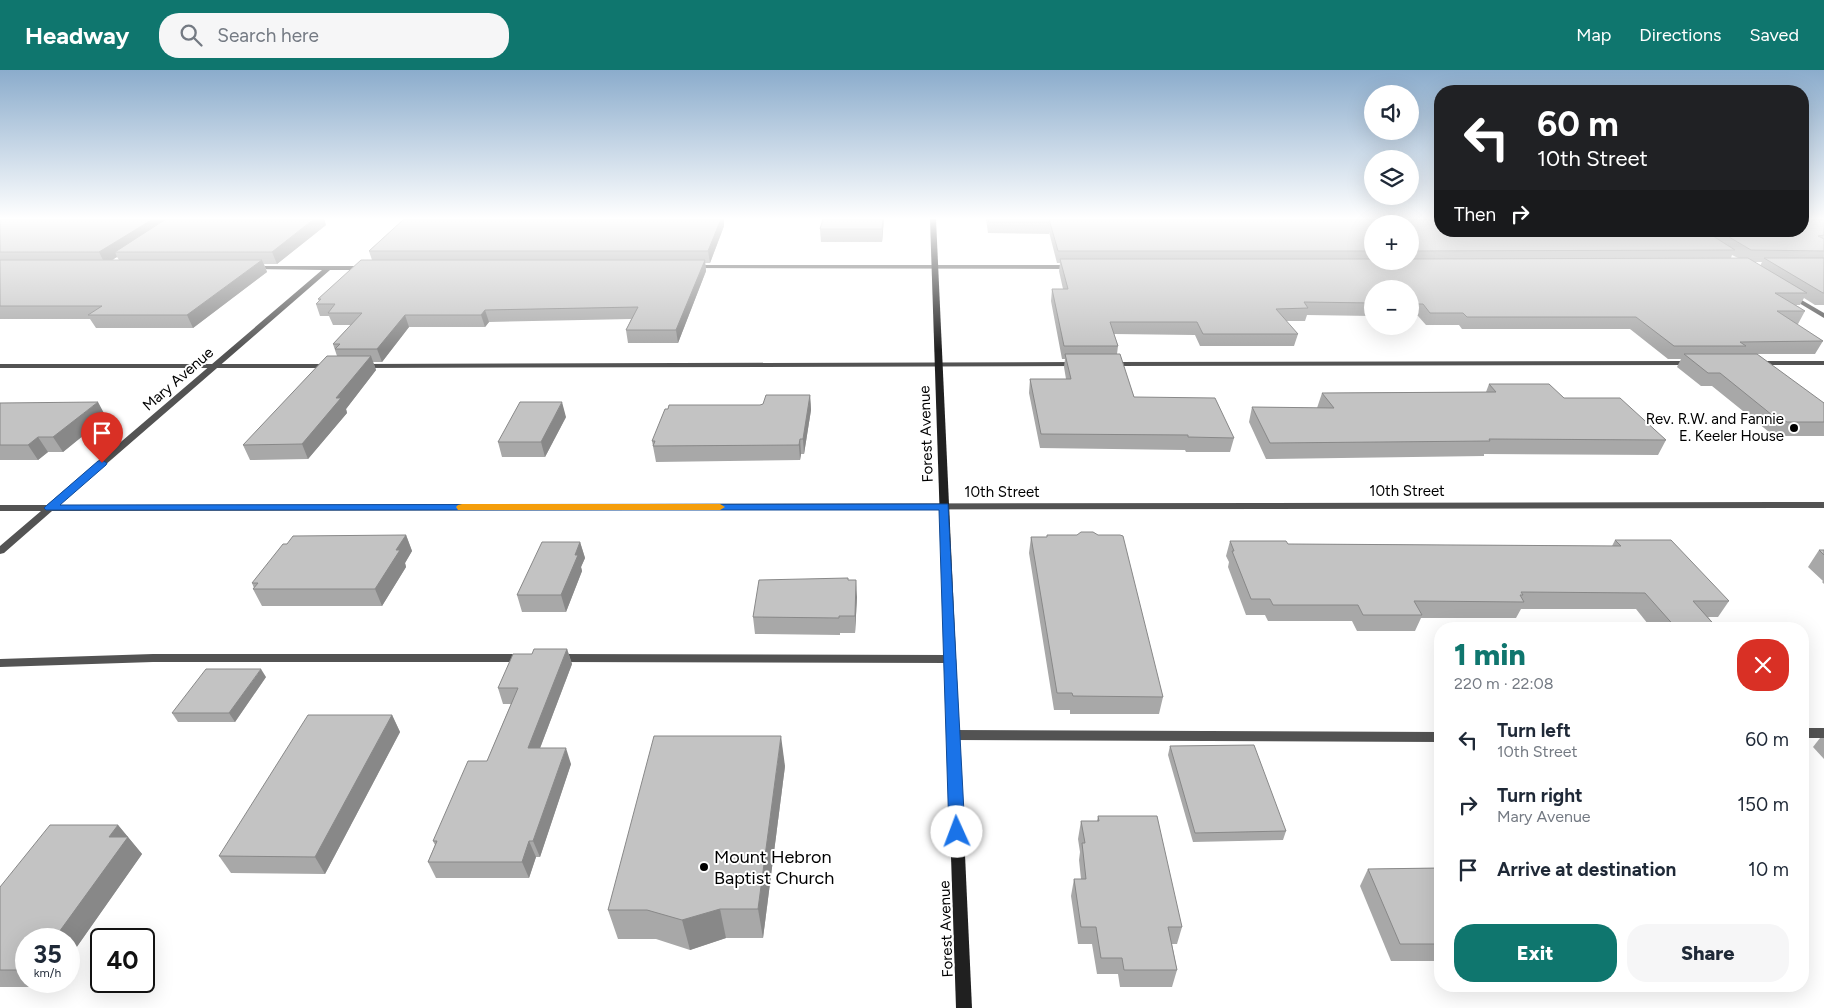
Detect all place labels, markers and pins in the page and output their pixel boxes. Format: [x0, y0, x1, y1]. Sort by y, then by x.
place label: Rev. R.W. and Fannie E. Keeler House [1646, 410, 1784, 445]
pin [81, 412, 123, 463]
marker: Rev. R.W. and Fannie E. Keeler House [1788, 422, 1800, 434]
place label: Mount Hebron Baptist Church [714, 846, 834, 889]
marker: Mount Hebron Baptist Church [698, 861, 710, 873]

